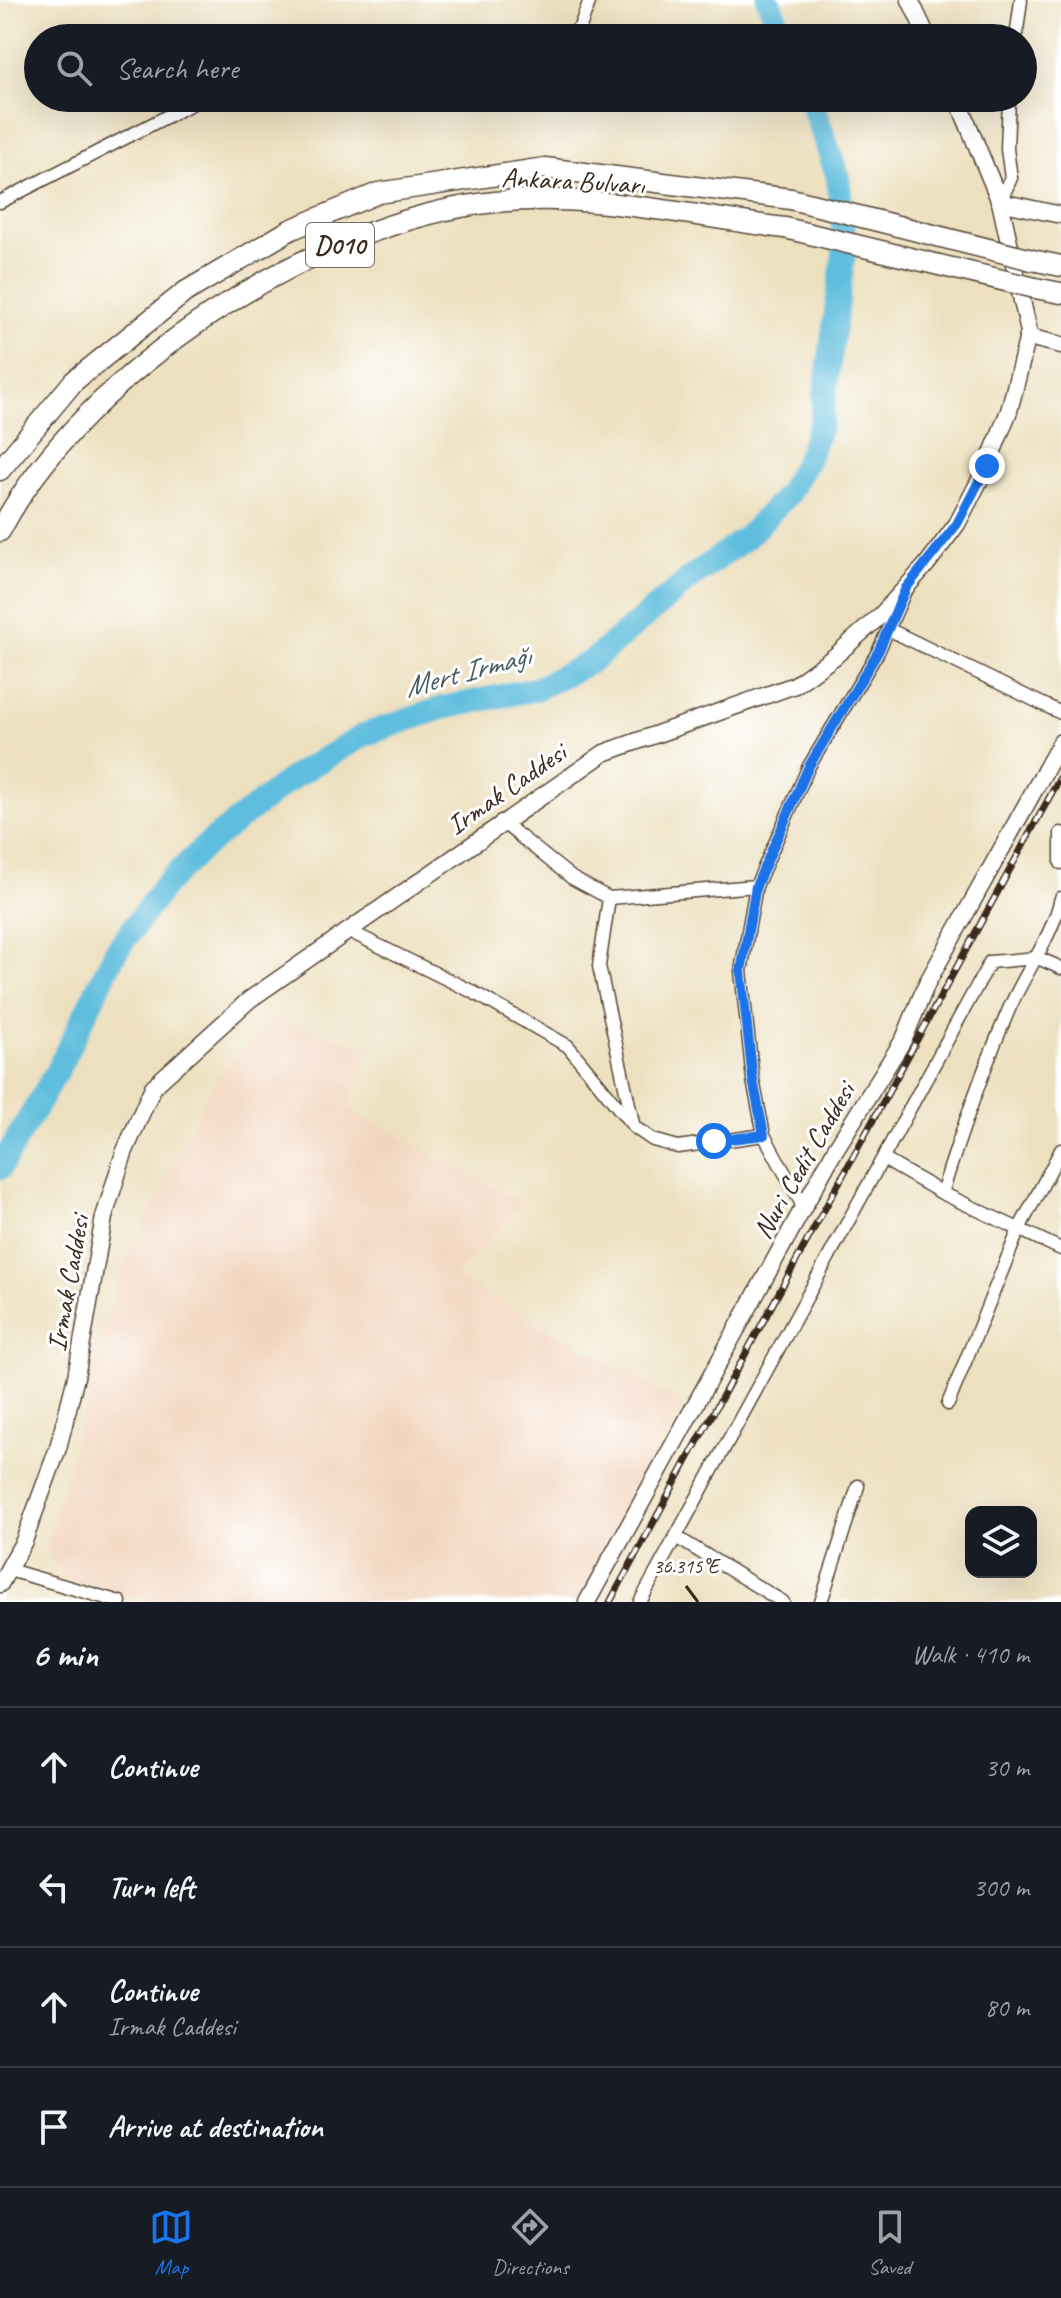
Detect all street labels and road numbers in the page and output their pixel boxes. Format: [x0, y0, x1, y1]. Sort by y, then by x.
street label: Ankara Bulvarı [500, 159, 647, 202]
road number: D010 [306, 223, 374, 267]
street label: Irmak Caddesi [440, 732, 576, 842]
street label: Nuri Cedit Caddesi [745, 1073, 864, 1245]
street label: Irmak Caddesi [38, 1209, 97, 1354]

